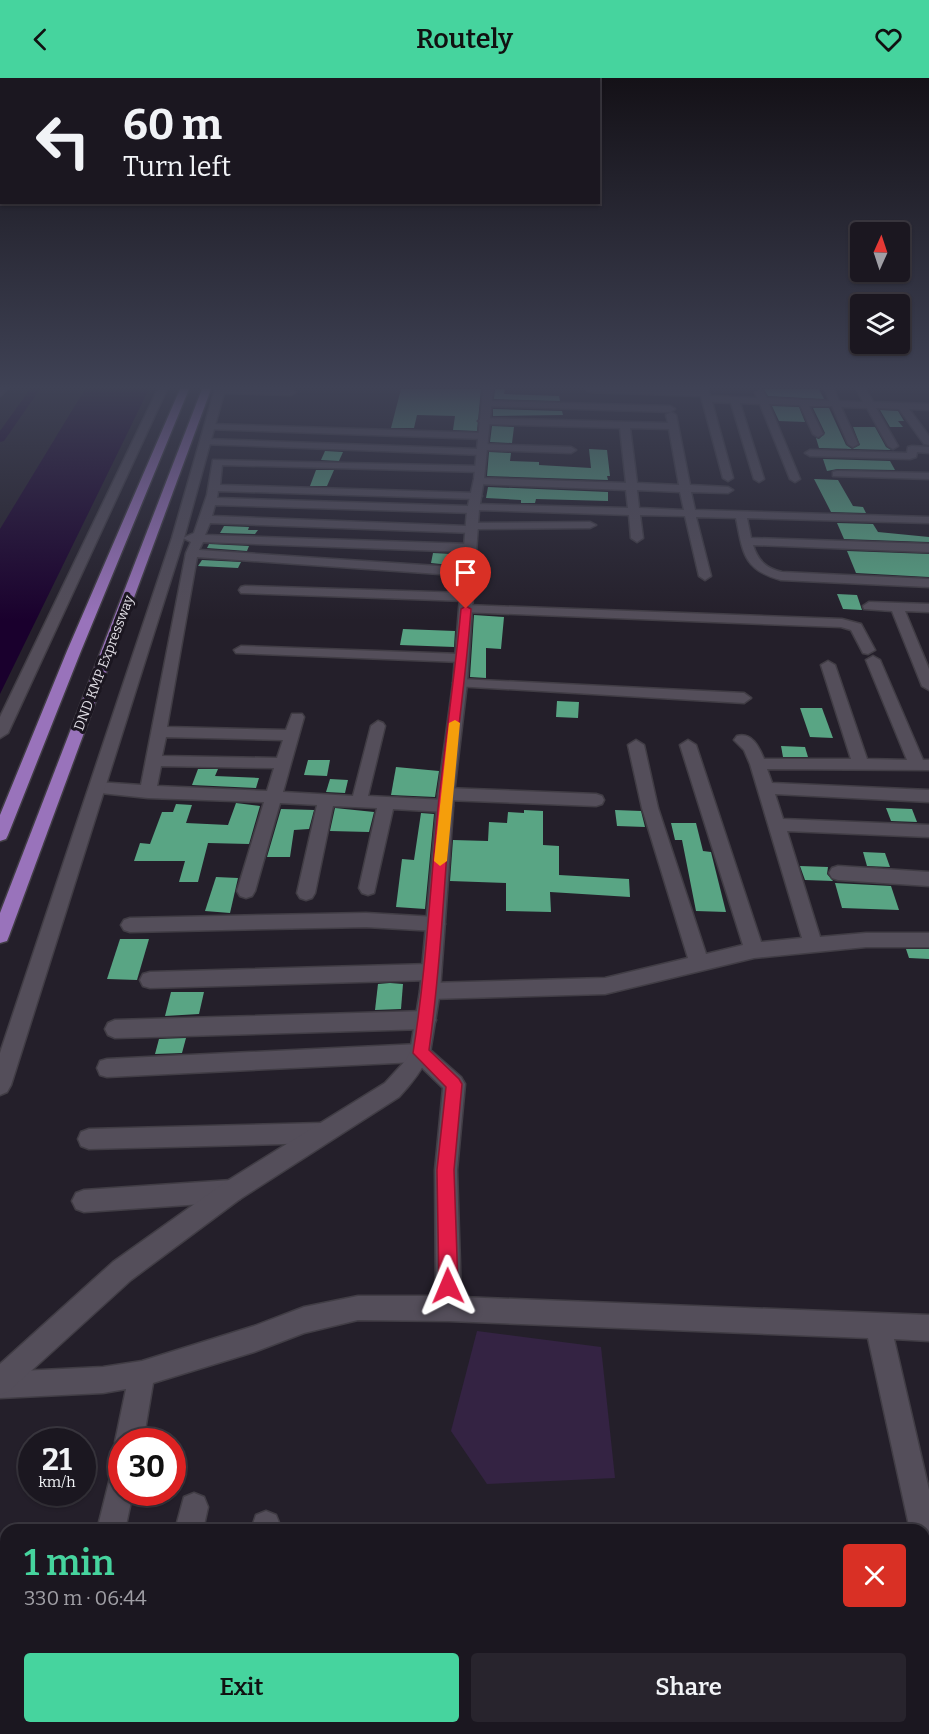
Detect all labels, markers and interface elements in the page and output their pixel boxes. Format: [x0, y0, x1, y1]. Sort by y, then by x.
icon: back [24, 23, 57, 56]
text: Routely [416, 23, 513, 55]
icon: heart [872, 23, 905, 56]
text: 60 m [123, 100, 222, 150]
icon: left [24, 102, 102, 180]
text: Turn left [123, 151, 231, 183]
north arrow [850, 222, 910, 282]
map controls [850, 222, 910, 354]
button: layers [850, 294, 910, 354]
pin [440, 547, 491, 609]
icon: arrive [449, 556, 482, 589]
street label: DND KMP Expressway [70, 592, 138, 733]
position arrow [416, 1254, 480, 1318]
speed limit sign: 30 [108, 1428, 186, 1506]
text: 21 [42, 1442, 72, 1478]
text: km/h [38, 1473, 76, 1491]
text: 1 min [24, 1541, 115, 1585]
button: close [843, 1544, 906, 1607]
text: 330 m · 06:44 [24, 1586, 147, 1610]
button: Exit [24, 1653, 459, 1722]
button: Share [471, 1653, 906, 1722]

